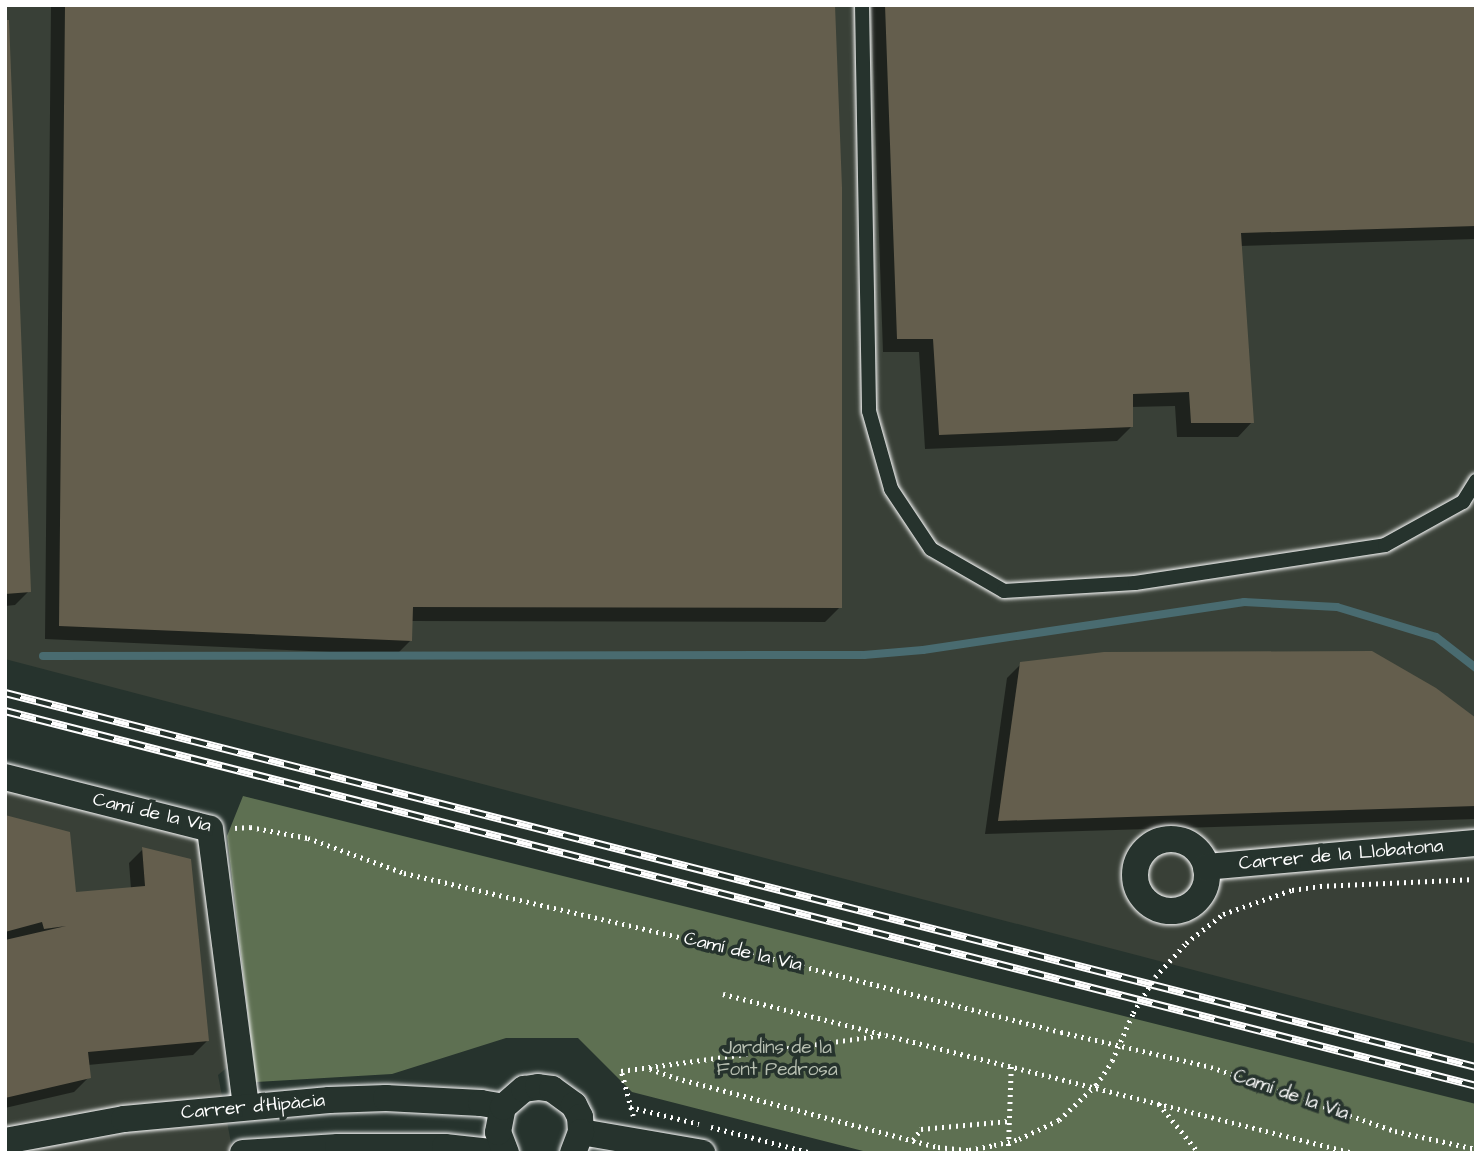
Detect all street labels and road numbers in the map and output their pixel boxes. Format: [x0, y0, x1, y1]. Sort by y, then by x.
street label: Camí de la Via [91, 788, 213, 838]
street label: Carrer de la Llobatona [1238, 835, 1444, 875]
street label: Camí de la Via [682, 927, 804, 977]
street label: Camí de la Via [1230, 1065, 1352, 1125]
street label: Carrer d'Hipàcia [180, 1089, 326, 1125]

